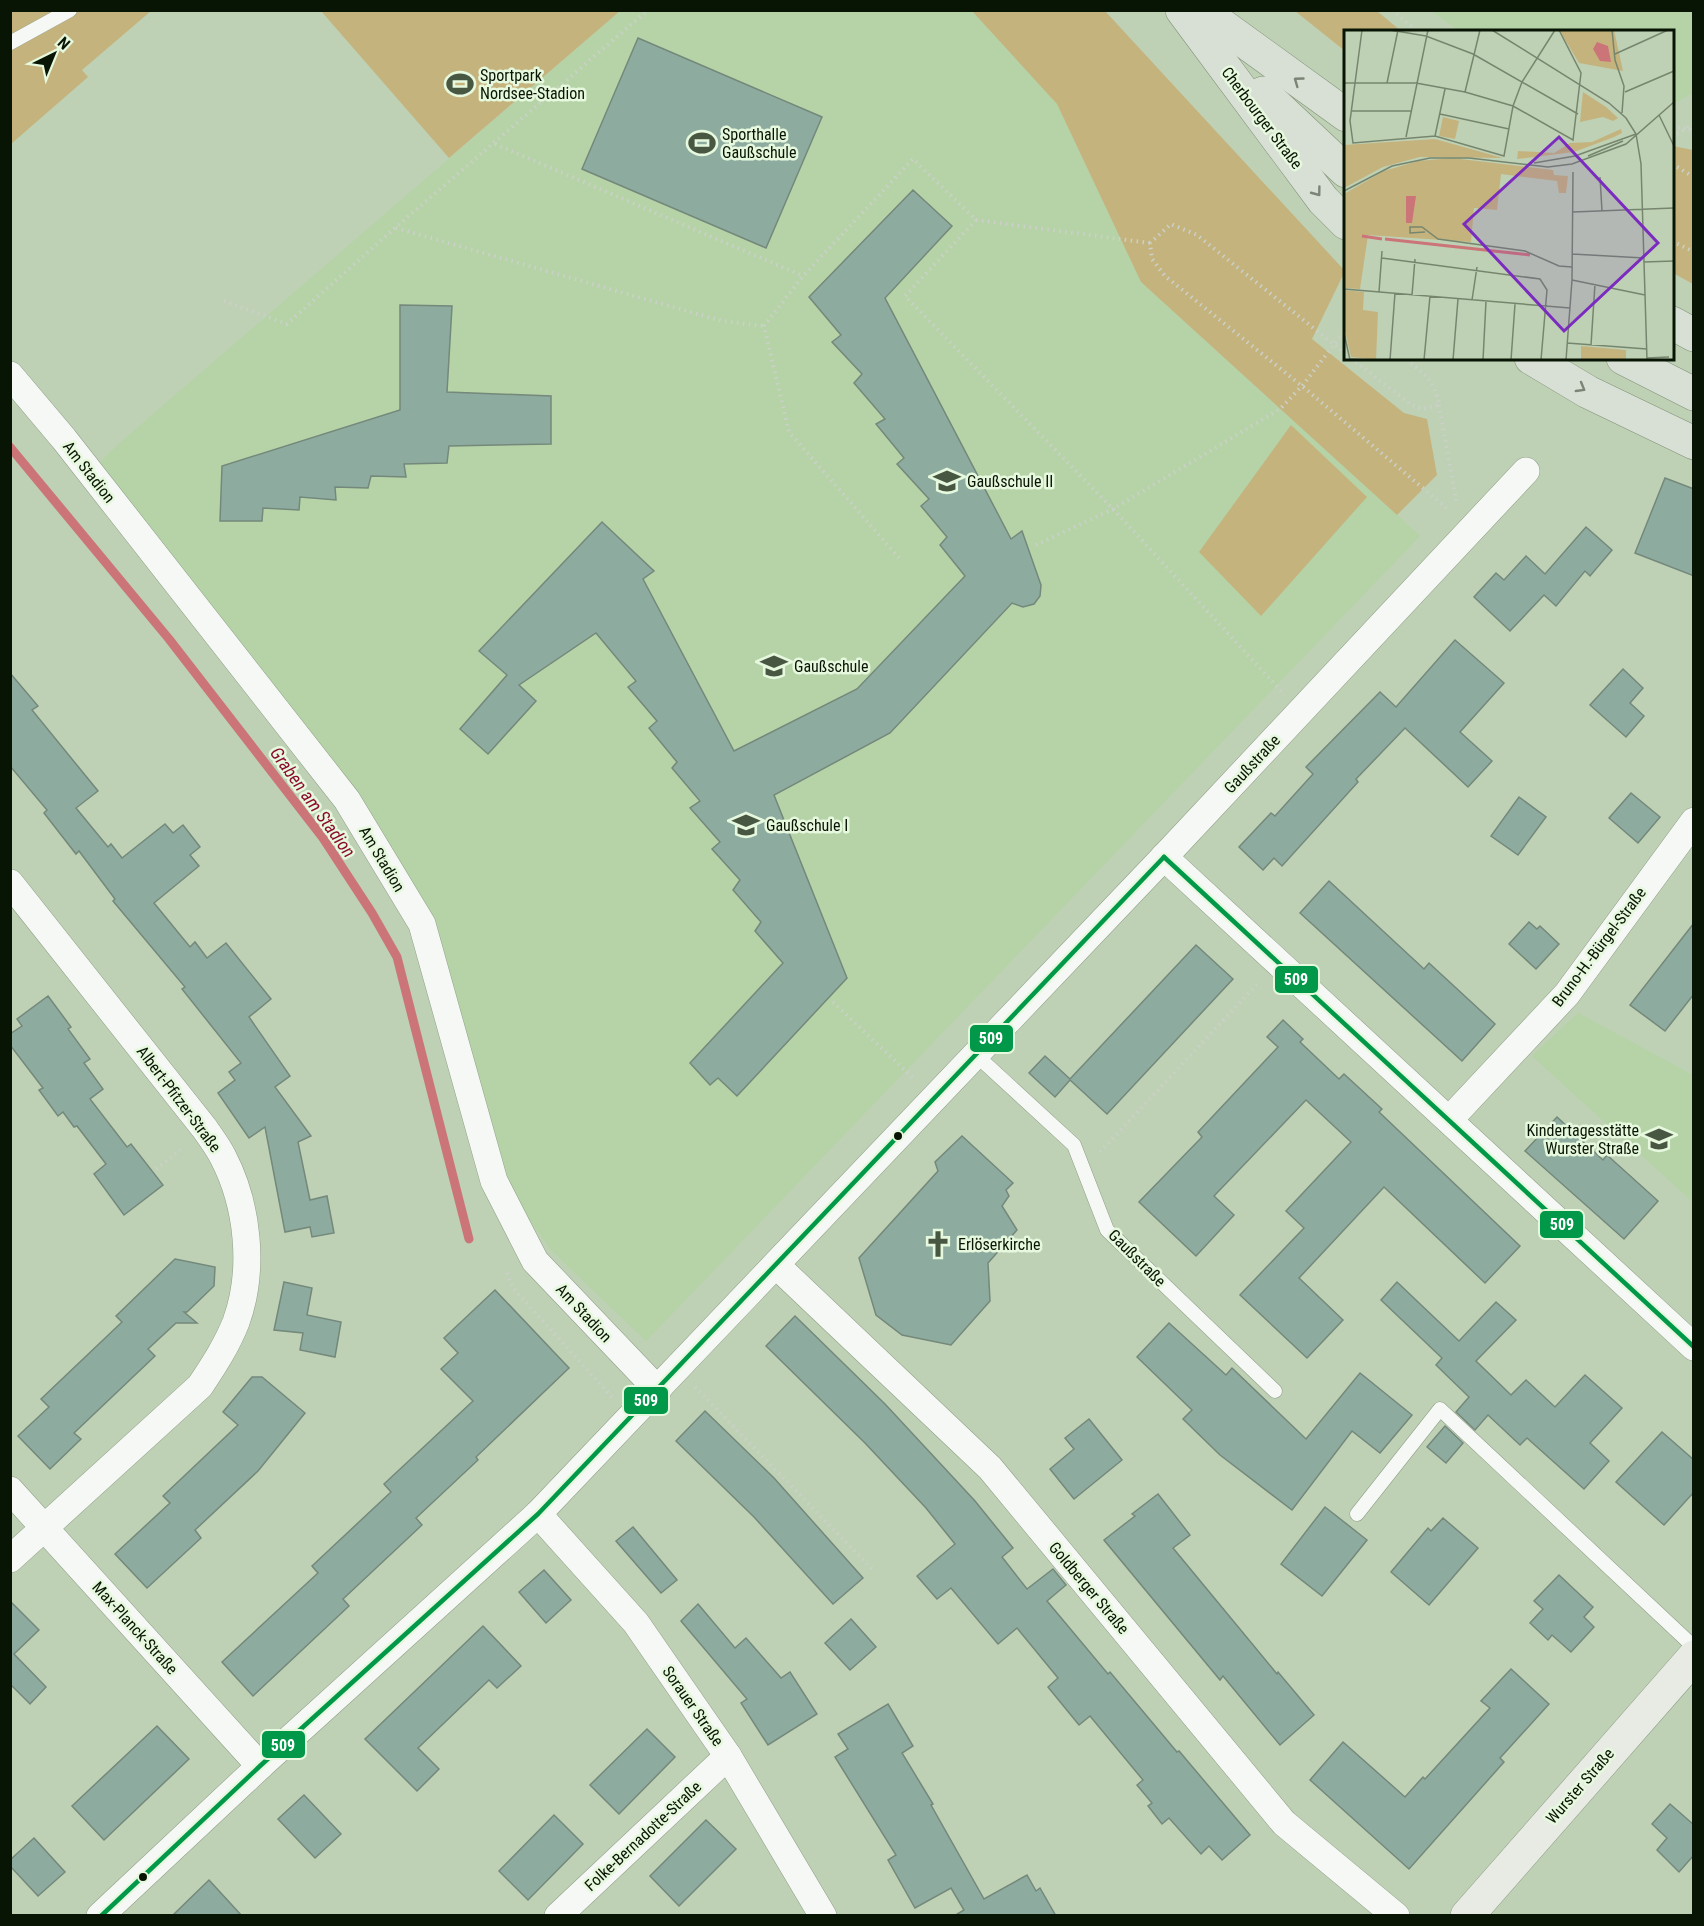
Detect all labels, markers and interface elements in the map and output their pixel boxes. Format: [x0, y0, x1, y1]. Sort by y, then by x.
north arrow [24, 24, 84, 84]
inset map [1344, 30, 1674, 360]
text: N [54, 33, 74, 54]
street label: Cherbourger Straße [1218, 63, 1306, 173]
place label: Sportpark Nordsee-Stadion [480, 66, 585, 103]
sports icon: Sportpark Nordsee-Stadion [445, 69, 475, 99]
one-way arrow [1294, 77, 1305, 88]
place label: Sporthalle Gaußschule [722, 125, 797, 162]
sports icon: Sporthalle Gaußschule [687, 128, 717, 158]
one-way arrow [1309, 186, 1320, 197]
one-way arrow [1575, 381, 1585, 393]
street label: Am Stadion [59, 437, 119, 507]
school or university icon: Gaußschule II [932, 466, 962, 496]
place label: Gaußschule II [967, 472, 1053, 491]
school or university icon: Gaußschule [759, 651, 789, 681]
place label: Gaußschule [794, 657, 869, 676]
street label: Gaußstraße [1220, 731, 1284, 797]
water label: Graben am Stadion [266, 743, 360, 861]
school or university icon: Gaußschule I [731, 810, 761, 840]
place label: Gaußschule I [766, 816, 848, 835]
street label: Am Stadion [355, 823, 409, 895]
street label: Bruno-H.-Bürgel-Straße [1548, 884, 1650, 1010]
line badge: 509 [1274, 965, 1319, 994]
text: 509 [1284, 970, 1308, 989]
line badge: 509 [969, 1024, 1014, 1053]
text: 509 [979, 1029, 1003, 1048]
street label: Albert-Pfitzer-Straße [133, 1042, 225, 1156]
place label: Kindertagesstätte Wurster Straße [1526, 1121, 1639, 1158]
school or university icon: Kindertagesstätte Wurster Straße [1644, 1124, 1674, 1154]
unlabelled marker [892, 1130, 904, 1142]
line badge: 509 [1539, 1210, 1584, 1239]
text: 509 [1550, 1215, 1574, 1234]
street label: Gaußstraße [1104, 1225, 1170, 1291]
church icon: Erlöserkirche [923, 1229, 953, 1259]
place label: Erlöserkirche [958, 1235, 1040, 1254]
street label: Am Stadion [552, 1280, 616, 1346]
line badge: 509 [623, 1386, 669, 1415]
text: 509 [634, 1391, 658, 1410]
street label: Goldberger Straße [1045, 1538, 1133, 1638]
street label: Max-Planck-Straße [88, 1578, 182, 1678]
street label: Sorauer Straße [658, 1662, 728, 1750]
line badge: 509 [261, 1730, 306, 1759]
text: 509 [271, 1736, 295, 1755]
street label: Wurster Straße [1542, 1744, 1618, 1828]
street label: Folke-Bernadotte-Straße [581, 1777, 705, 1895]
unlabelled marker [137, 1871, 149, 1883]

